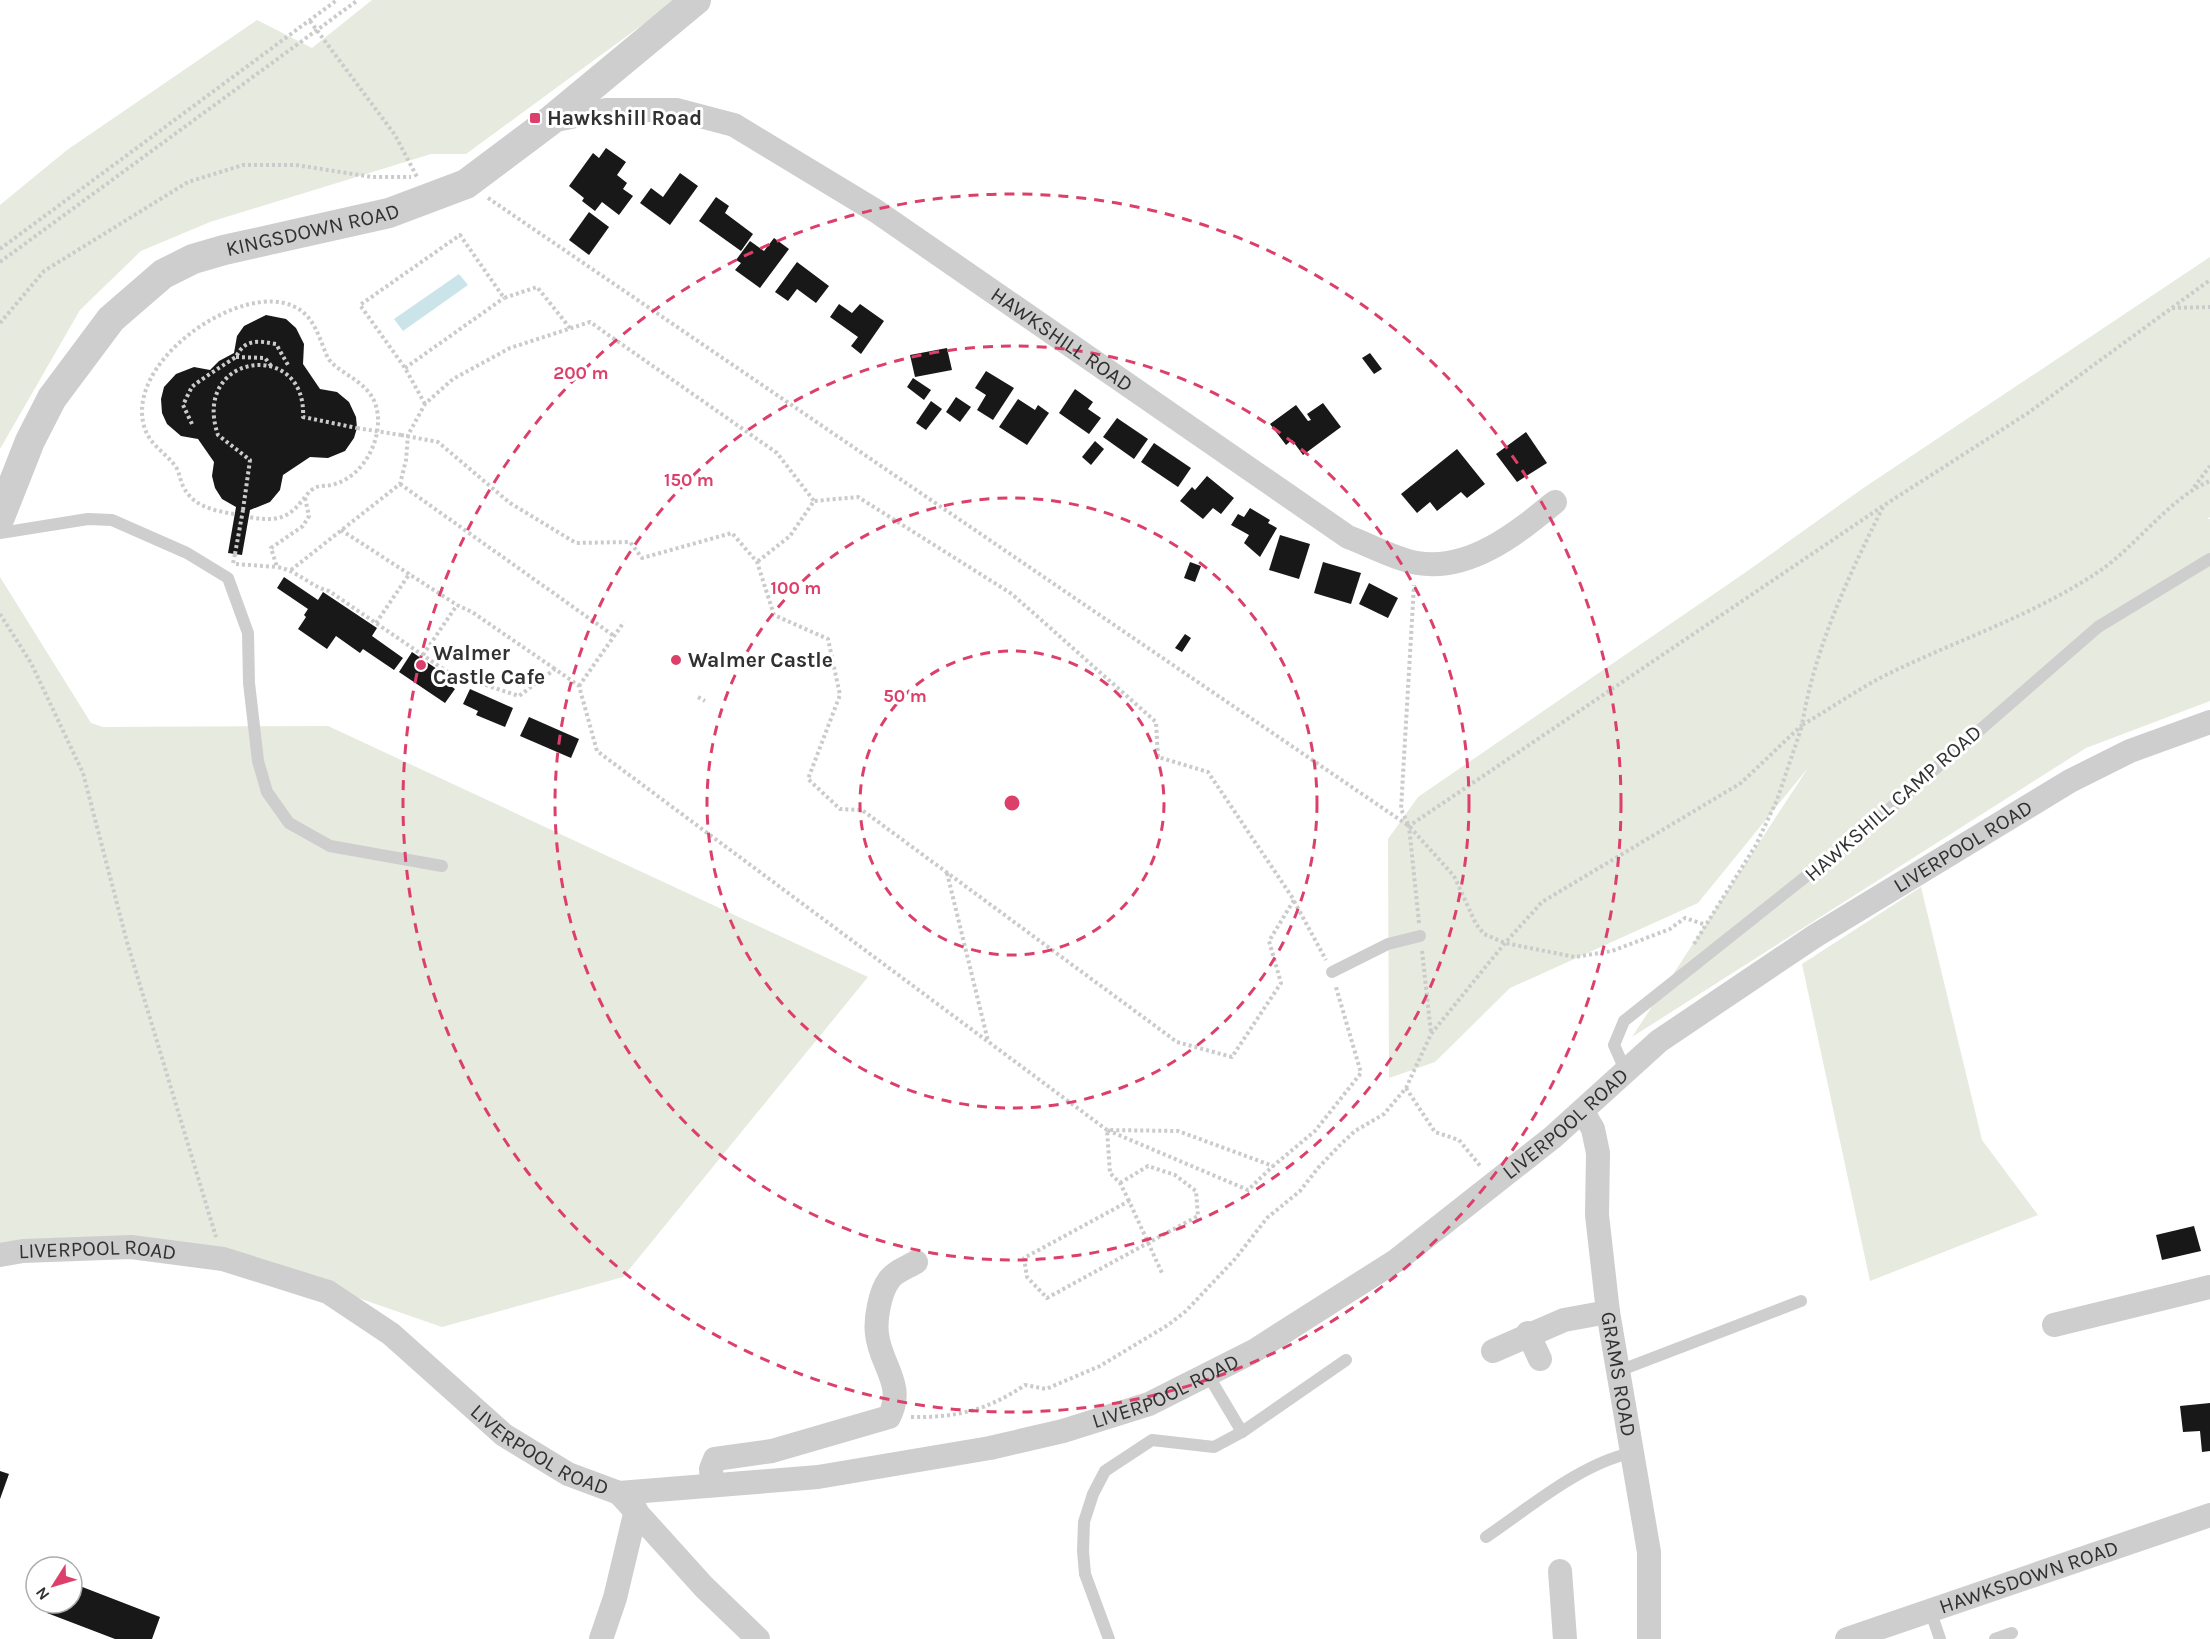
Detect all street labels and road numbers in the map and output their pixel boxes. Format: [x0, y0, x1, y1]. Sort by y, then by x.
street label: KINGSDOWN ROAD [223, 198, 403, 261]
street label: HAWKSHILL ROAD [986, 282, 1137, 397]
street label: HAWKSHILL CAMP ROAD [1800, 720, 1986, 886]
street label: LIVERPOOL ROAD [1889, 795, 2037, 897]
street label: LIVERPOOL ROAD [1498, 1063, 1633, 1184]
street label: LIVERPOOL ROAD [18, 1235, 178, 1265]
street label: GRAMS ROAD [1596, 1310, 1641, 1439]
street label: LIVERPOOL ROAD [1089, 1349, 1243, 1433]
street label: LIVERPOOL ROAD [466, 1399, 612, 1500]
street label: HAWKSDOWN ROAD [1936, 1535, 2121, 1619]

